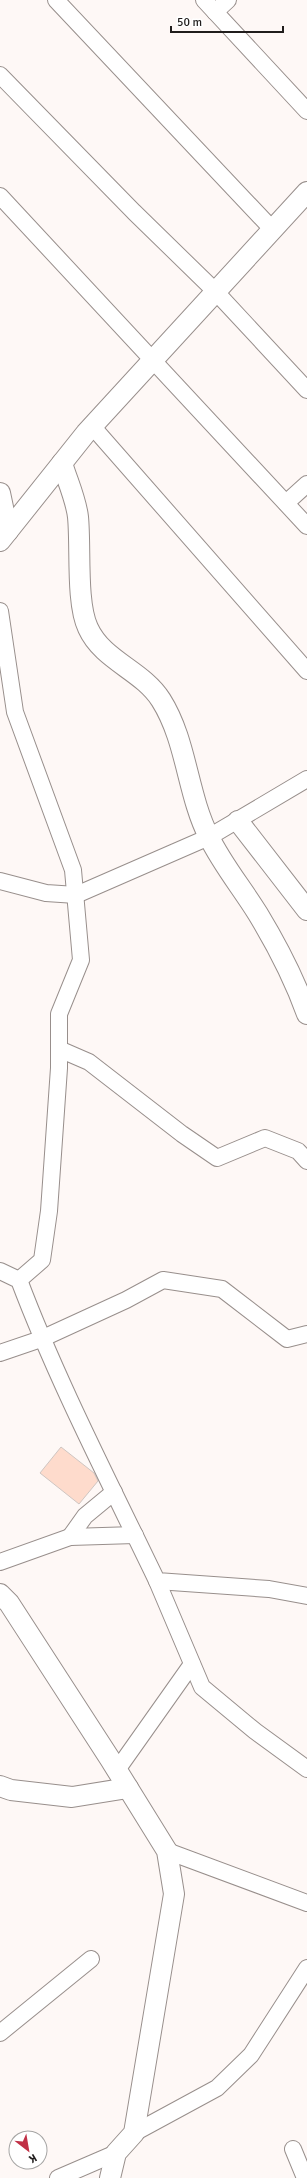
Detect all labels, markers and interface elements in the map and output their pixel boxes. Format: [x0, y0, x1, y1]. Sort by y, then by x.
scale bar [171, 8, 283, 34]
text: 50 m [177, 15, 202, 30]
north arrow [8, 2130, 48, 2170]
text: K [26, 2151, 39, 2166]

